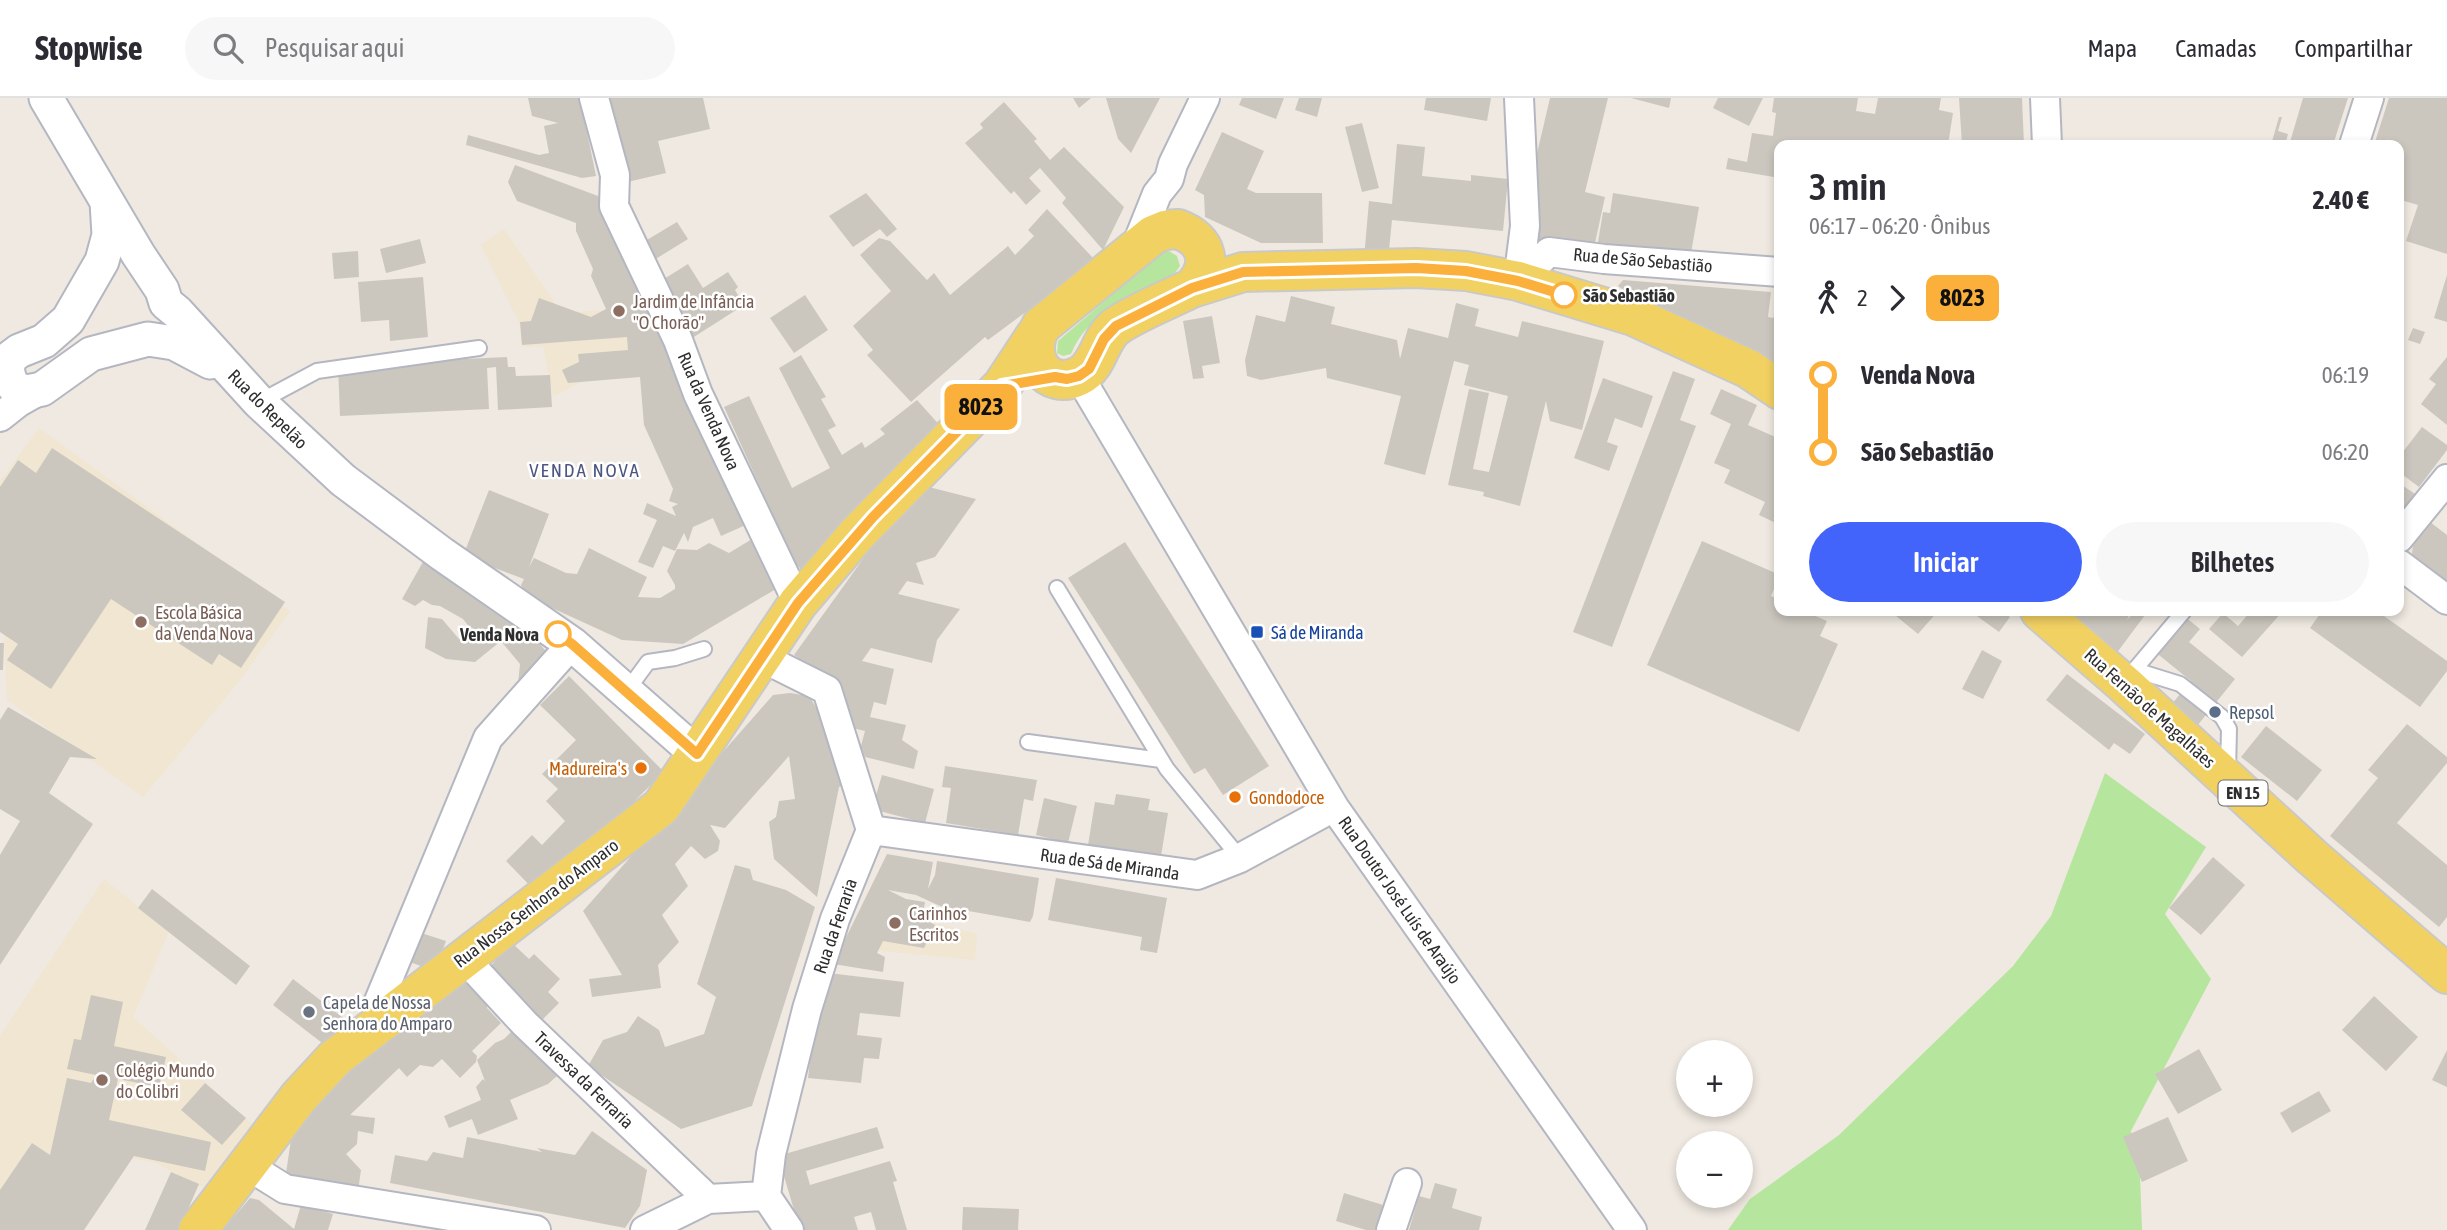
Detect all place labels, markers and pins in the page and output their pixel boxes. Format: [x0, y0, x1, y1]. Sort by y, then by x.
marker: São Sebastião [1551, 282, 1577, 308]
place label: São Sebastião [1583, 285, 1675, 306]
place label: Jardim de Infância "O Chorão" [633, 291, 754, 333]
marker: Jardim de Infância "O Chorão" [611, 303, 627, 319]
place label: Escola Básica da Venda Nova [155, 602, 253, 644]
marker: Escola Básica da Venda Nova [133, 614, 149, 630]
marker: Venda Nova [545, 621, 571, 647]
place label: Sá de Miranda [1271, 622, 1364, 643]
place label: Venda Nova [459, 624, 539, 645]
marker: Sá de Miranda [1249, 624, 1265, 640]
place label: Repsol [2229, 702, 2275, 723]
marker: Repsol [2207, 704, 2223, 720]
place label: Madureira's [549, 758, 627, 779]
marker: Madureira's [633, 760, 649, 776]
place label: Gondodoce [1249, 787, 1325, 808]
marker: Gondodoce [1227, 789, 1243, 805]
place label: Carinhos Escritos [909, 903, 967, 945]
marker: Carinhos Escritos [887, 915, 903, 931]
place label: Capela de Nossa Senhora do Amparo [323, 992, 452, 1034]
marker: Capela de Nossa Senhora do Amparo [301, 1004, 317, 1020]
place label: Colégio Mundo do Colibri [116, 1060, 215, 1102]
marker: Colégio Mundo do Colibri [94, 1072, 110, 1088]

